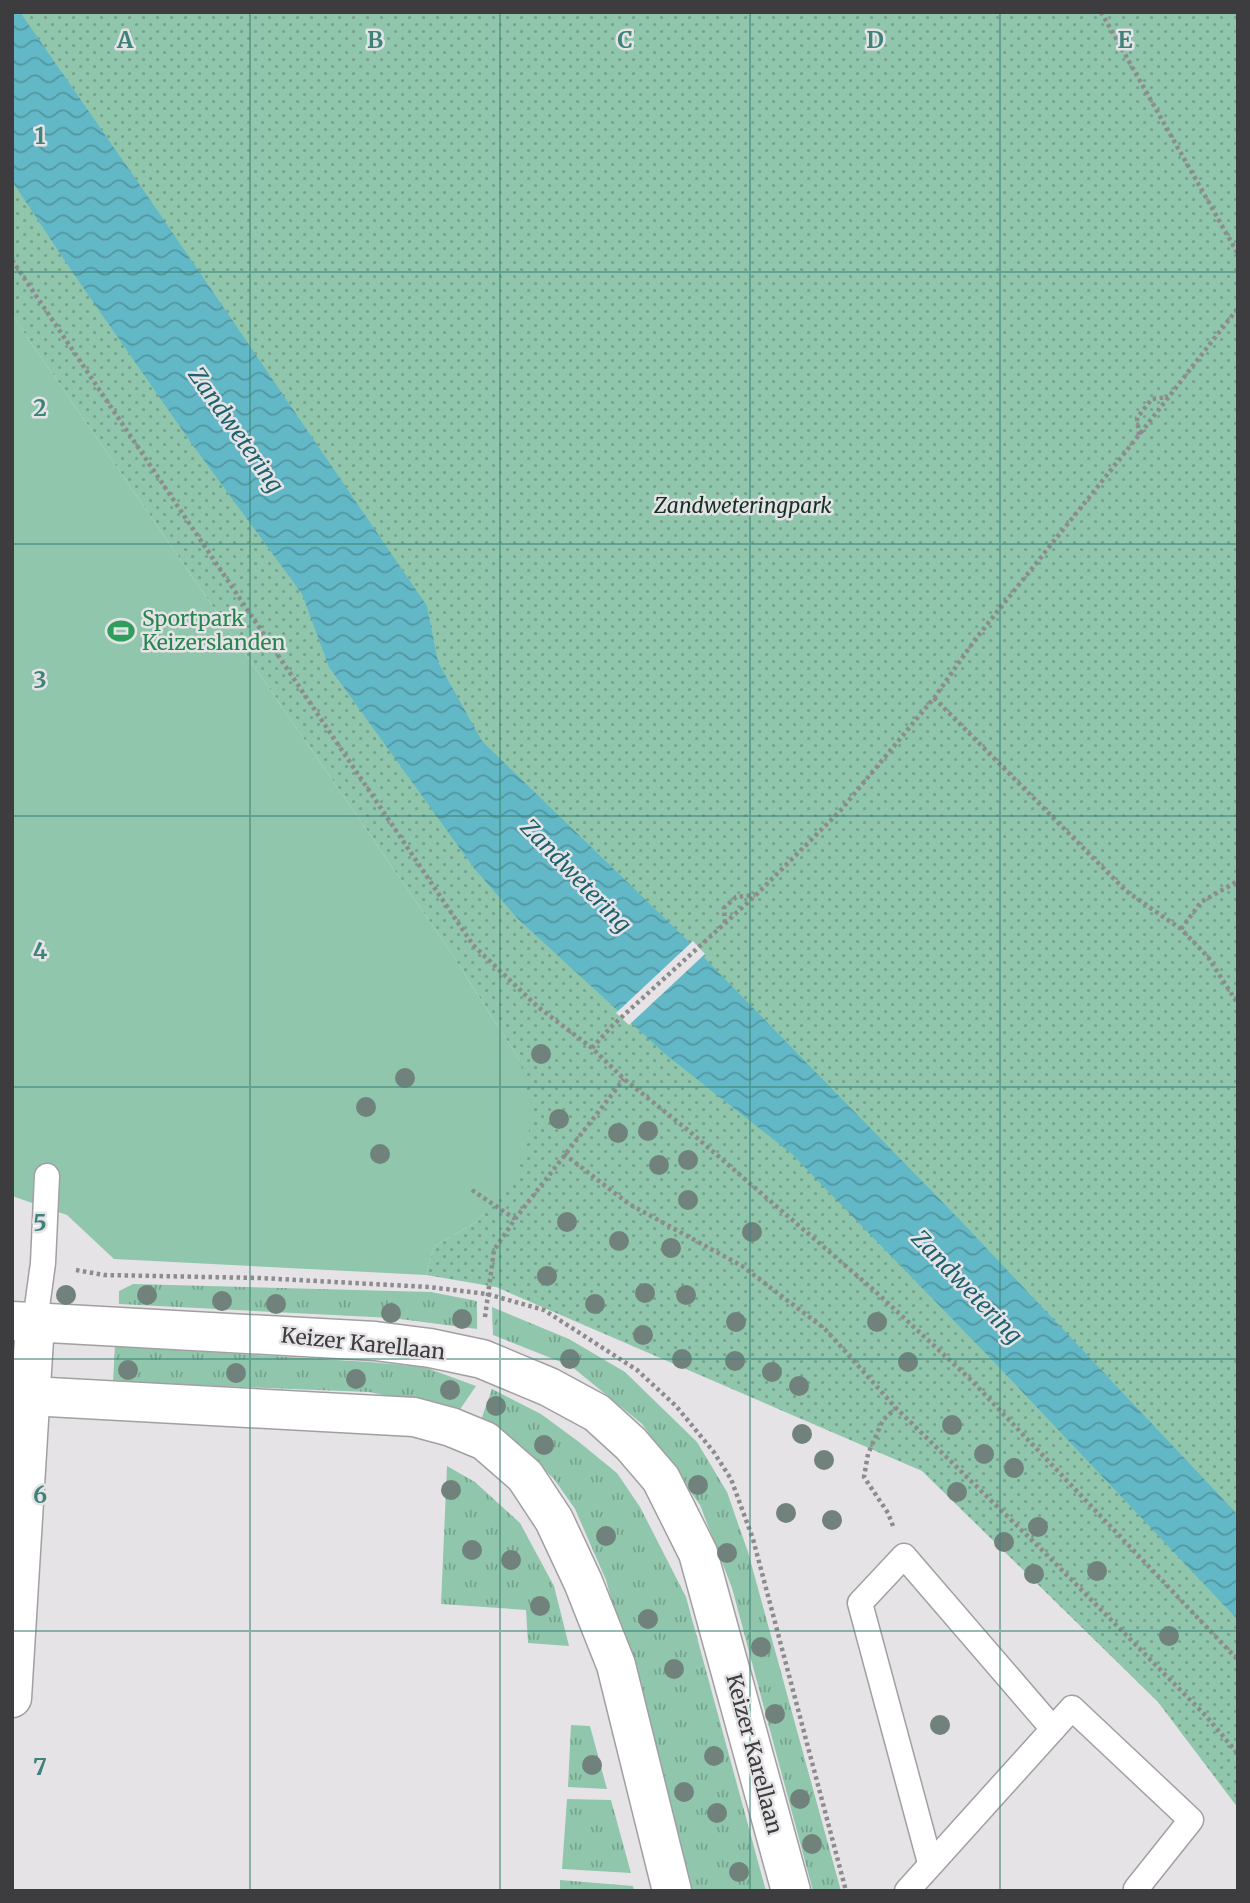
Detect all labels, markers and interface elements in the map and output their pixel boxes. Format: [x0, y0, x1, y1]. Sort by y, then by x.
text: A [116, 25, 134, 54]
text: B [367, 25, 383, 54]
text: C [617, 25, 633, 54]
text: D [866, 25, 884, 54]
text: E [1117, 25, 1133, 54]
text: 1 [35, 121, 46, 150]
water label: Zandwetering [182, 361, 290, 498]
text: 2 [33, 393, 47, 422]
park label: Zandweteringpark [653, 492, 832, 519]
place label: Sportpark Keizerslanden [142, 605, 285, 656]
sports icon: Sportpark Keizerslanden [106, 616, 136, 646]
text: 3 [33, 665, 47, 694]
water label: Zandwetering [514, 812, 638, 939]
text: 4 [33, 936, 48, 965]
text: 5 [33, 1208, 47, 1237]
water label: Zandwetering [905, 1223, 1029, 1350]
street label: Keizer Karellaan [280, 1321, 447, 1366]
text: 6 [33, 1480, 47, 1509]
street label: Keizer Karellaan [720, 1671, 789, 1837]
text: 7 [33, 1752, 47, 1781]

